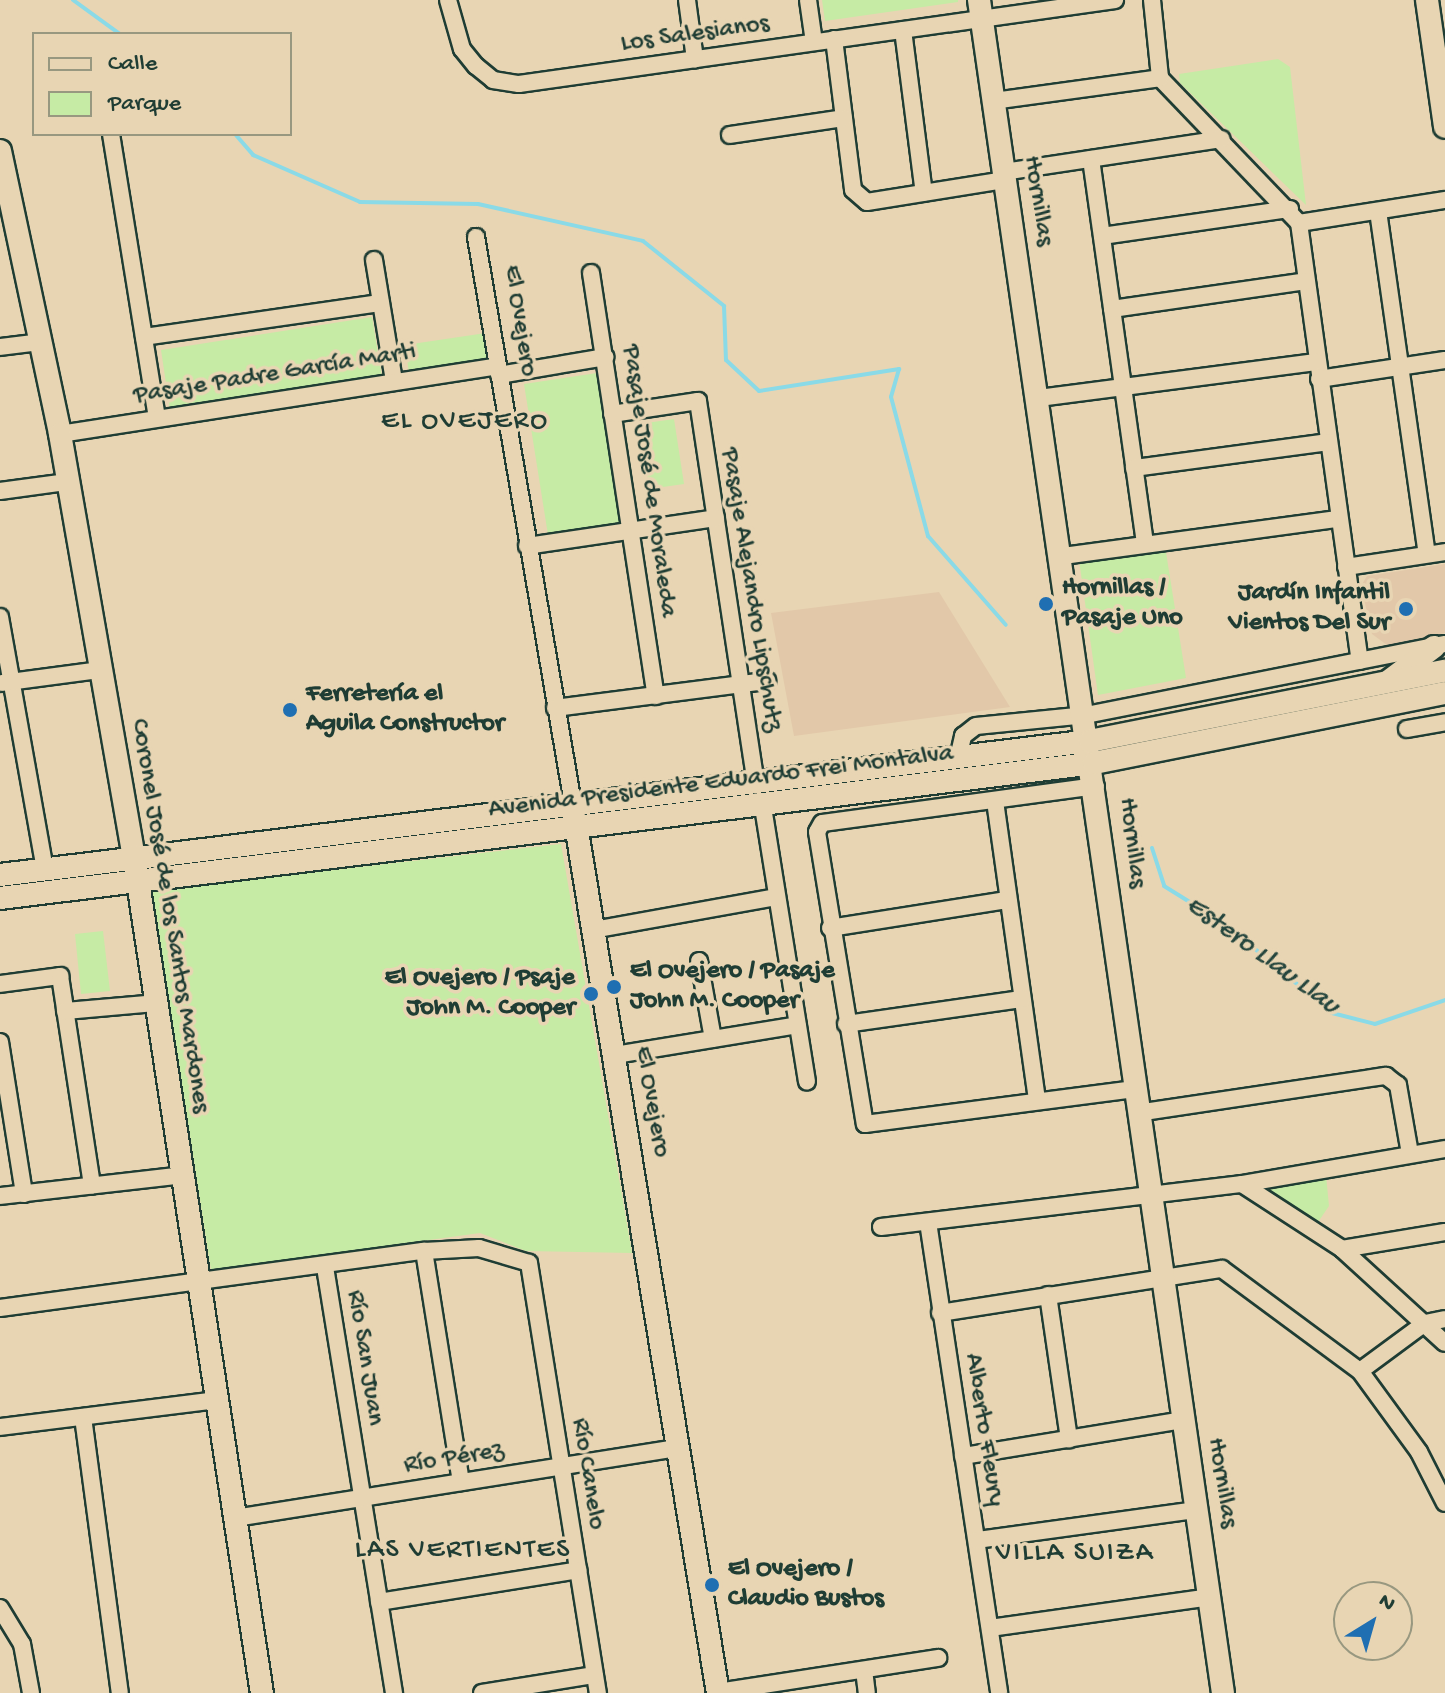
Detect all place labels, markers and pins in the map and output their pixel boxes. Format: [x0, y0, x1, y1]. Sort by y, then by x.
place label: Hornillas / Pasaje Uno [1062, 573, 1183, 634]
place label: Jardín Infantil Vientos Del Sur [1229, 578, 1390, 640]
marker: Hornillas / Pasaje Uno [1037, 595, 1055, 613]
marker: Jardín Infantil Vientos Del Sur [1397, 600, 1415, 618]
place label: Ferretería el Aguila Constructor [306, 679, 504, 740]
marker: Ferretería el Aguila Constructor [281, 701, 299, 719]
place label: El Ovejero / Pasaje John M. Cooper [630, 956, 835, 1018]
place label: El Ovejero / Psaje John M. Cooper [385, 963, 575, 1024]
marker: El Ovejero / Pasaje John M. Cooper [605, 978, 623, 996]
marker: El Ovejero / Psaje John M. Cooper [582, 985, 600, 1003]
place label: El Ovejero / Claudio Bustos [728, 1554, 884, 1616]
marker: El Ovejero / Claudio Bustos [703, 1576, 721, 1594]

